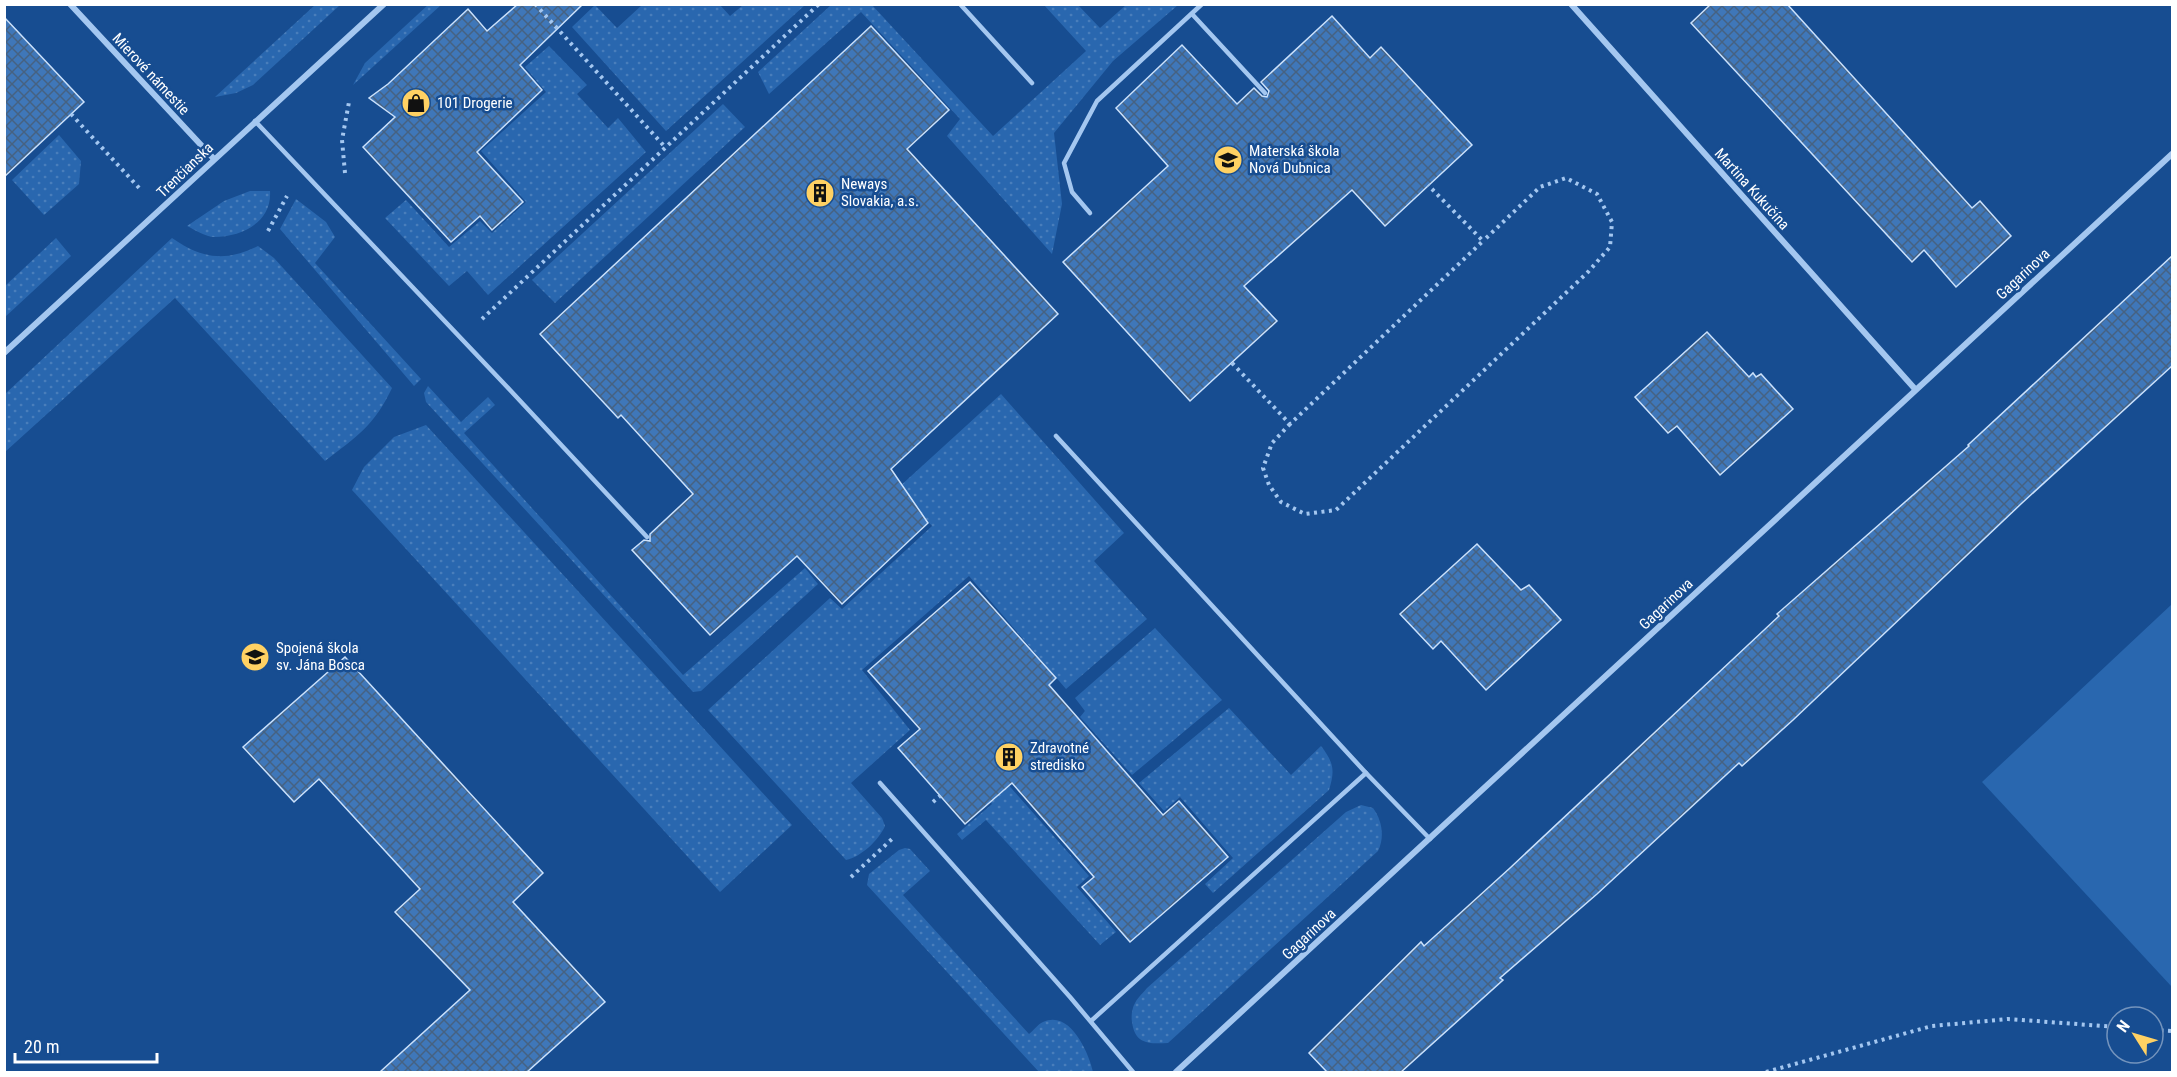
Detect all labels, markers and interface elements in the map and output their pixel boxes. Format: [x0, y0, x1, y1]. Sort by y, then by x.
street label: Mierové námestie [109, 29, 193, 119]
shop icon: 101 Drogerie [400, 87, 432, 119]
place label: 101 Drogerie [437, 94, 513, 112]
street label: Trenčianska [153, 139, 217, 201]
place label: Materská škola Nová Dubnica [1249, 142, 1340, 177]
school or university icon: Materská škola Nová Dubnica [1212, 144, 1244, 176]
street label: Martina Kukučína [1711, 145, 1793, 233]
place label: Neways Slovakia, a.s. [841, 175, 919, 210]
building icon: Neways Slovakia, a.s. [804, 177, 836, 209]
street label: Gagarinova [1992, 245, 2054, 303]
street label: Gagarinova [1635, 575, 1697, 633]
place label: Spojená škola sv. Jána Bosca [276, 639, 365, 674]
school or university icon: Spojená škola sv. Jána Bosca [239, 641, 271, 673]
place label: Zdravotné stredisko [1030, 739, 1089, 774]
building icon: Zdravotné stredisko [993, 741, 1025, 773]
street label: Gagarinova [1278, 905, 1340, 963]
north arrow [2105, 1005, 2165, 1065]
text: N [2113, 1017, 2134, 1036]
scale bar [15, 1026, 158, 1064]
text: 20 m [24, 1036, 59, 1057]

